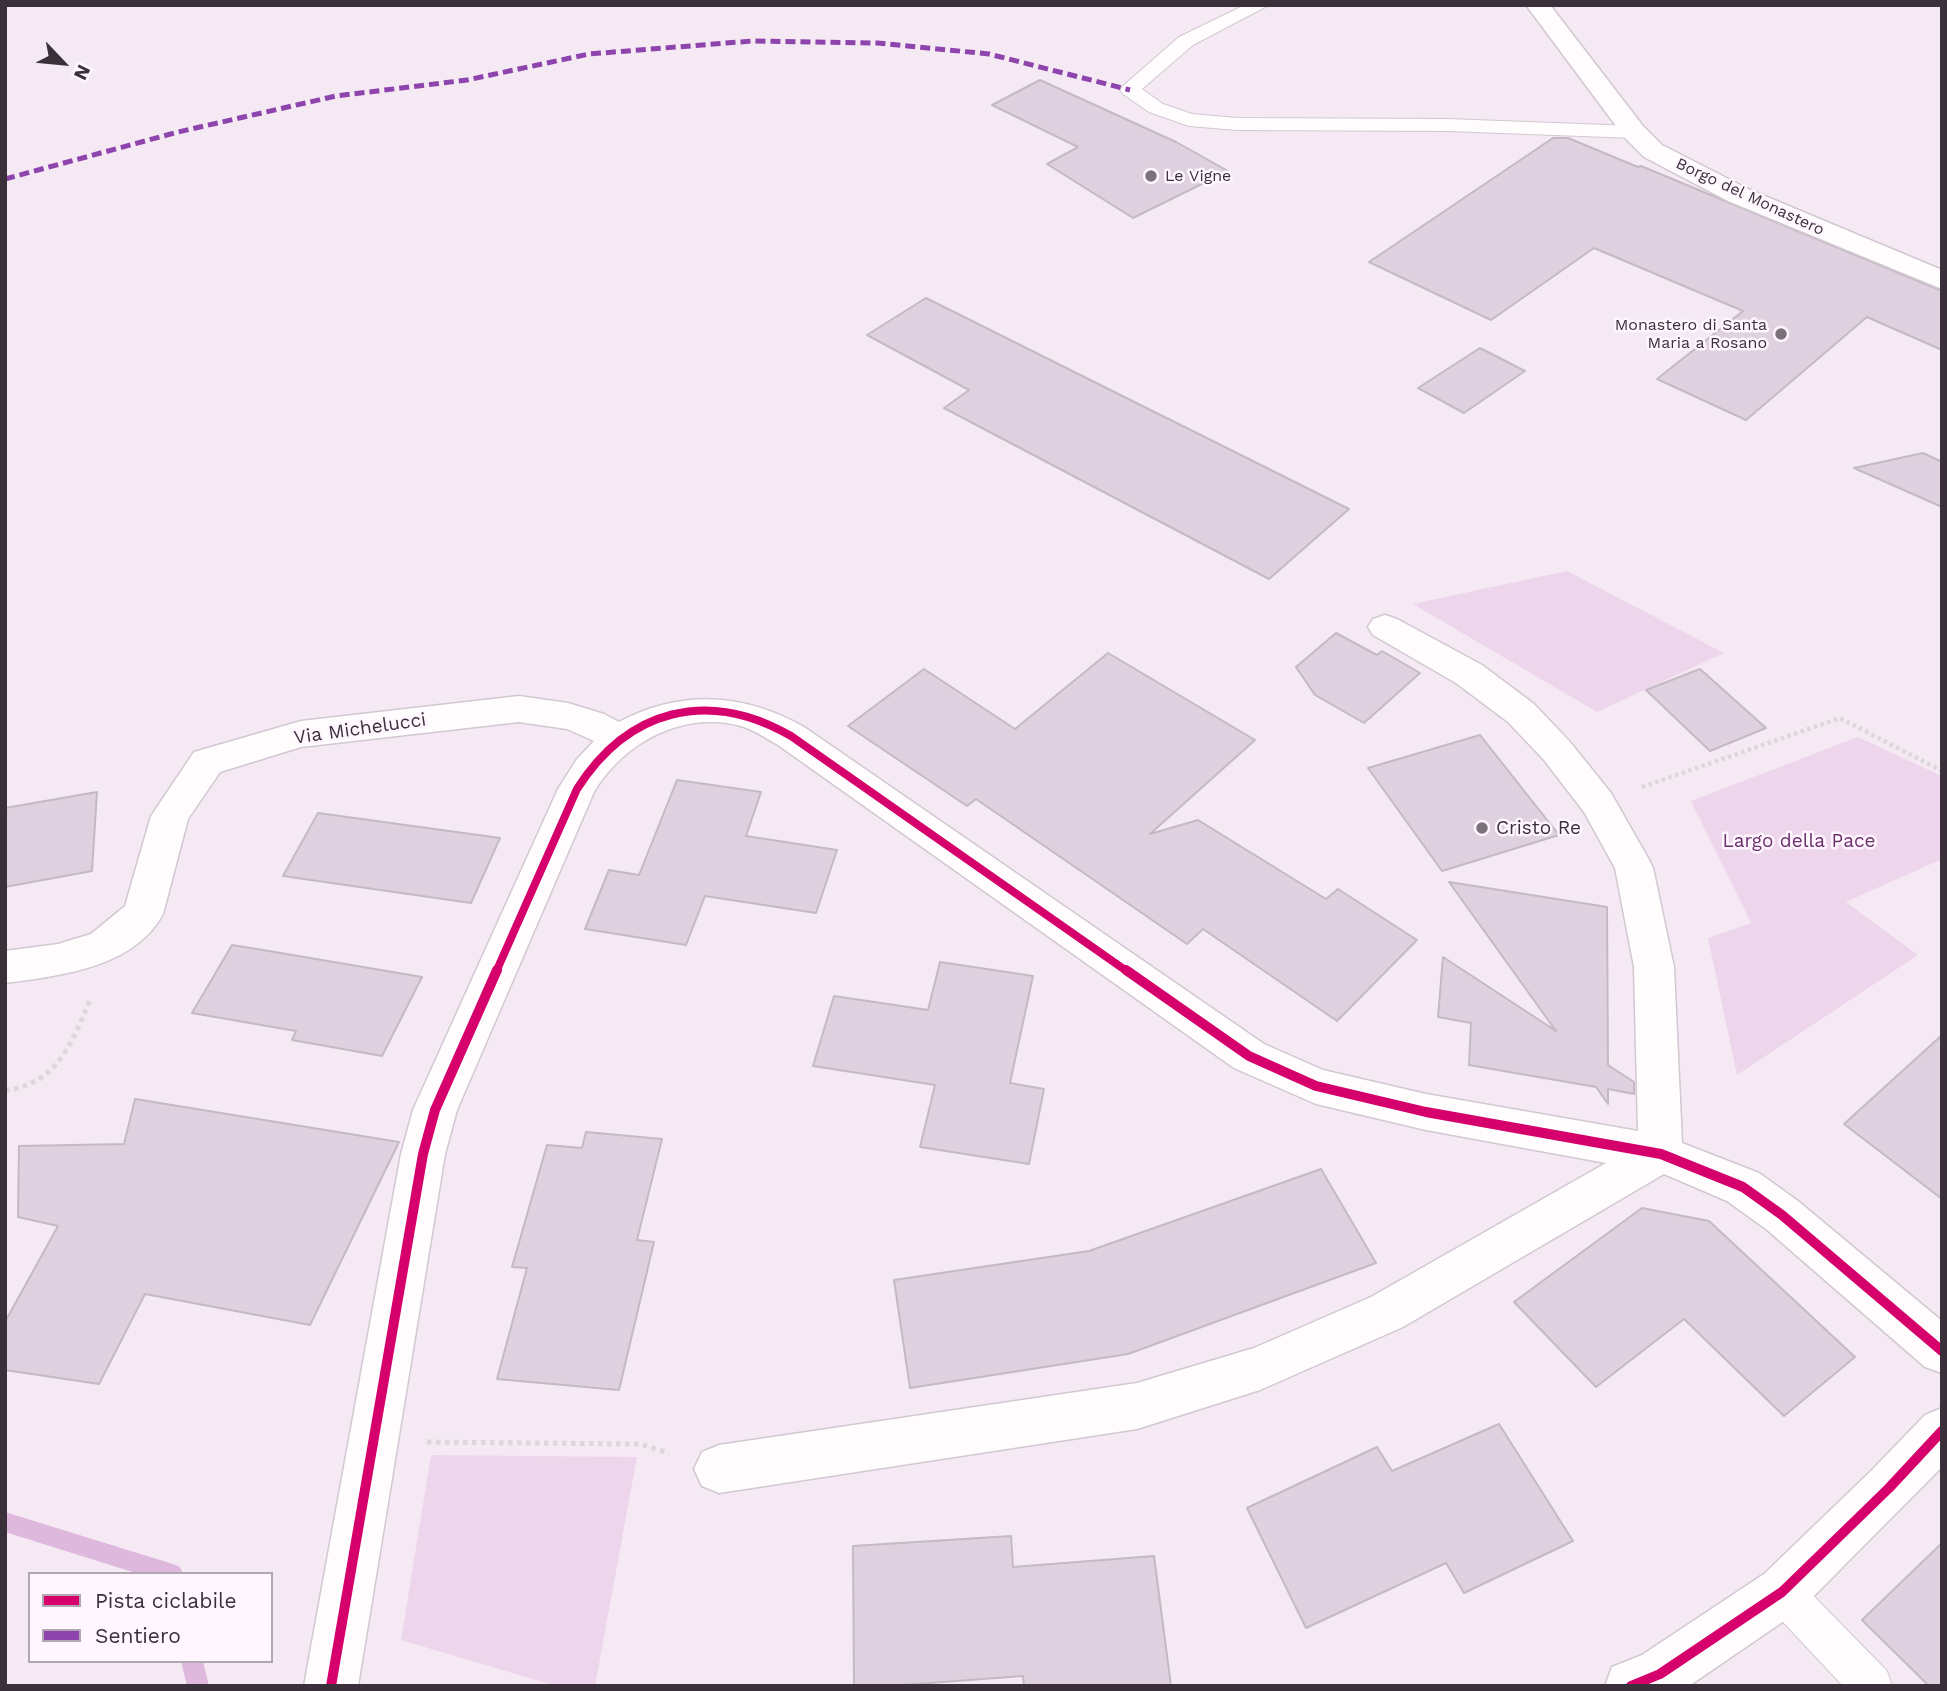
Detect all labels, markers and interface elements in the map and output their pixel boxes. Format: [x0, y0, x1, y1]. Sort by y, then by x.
north arrow [28, 28, 98, 98]
text: N [69, 61, 96, 84]
street label: Borgo del Monastero [1673, 154, 1827, 240]
place label: Le Vigne [1165, 166, 1231, 186]
marker: Le Vigne [1143, 168, 1159, 184]
place label: Monastero di Santa Maria a Rosano [1615, 315, 1767, 353]
marker: Monastero di Santa Maria a Rosano [1773, 326, 1789, 342]
street label: Via Michelucci [293, 708, 427, 750]
place label: Cristo Re [1496, 817, 1581, 839]
marker: Cristo Re [1474, 820, 1490, 836]
park label: Largo della Pace [1722, 830, 1876, 852]
legend [28, 1572, 273, 1663]
text: Pista ciclabile [95, 1588, 237, 1613]
text: Sentiero [95, 1623, 181, 1648]

